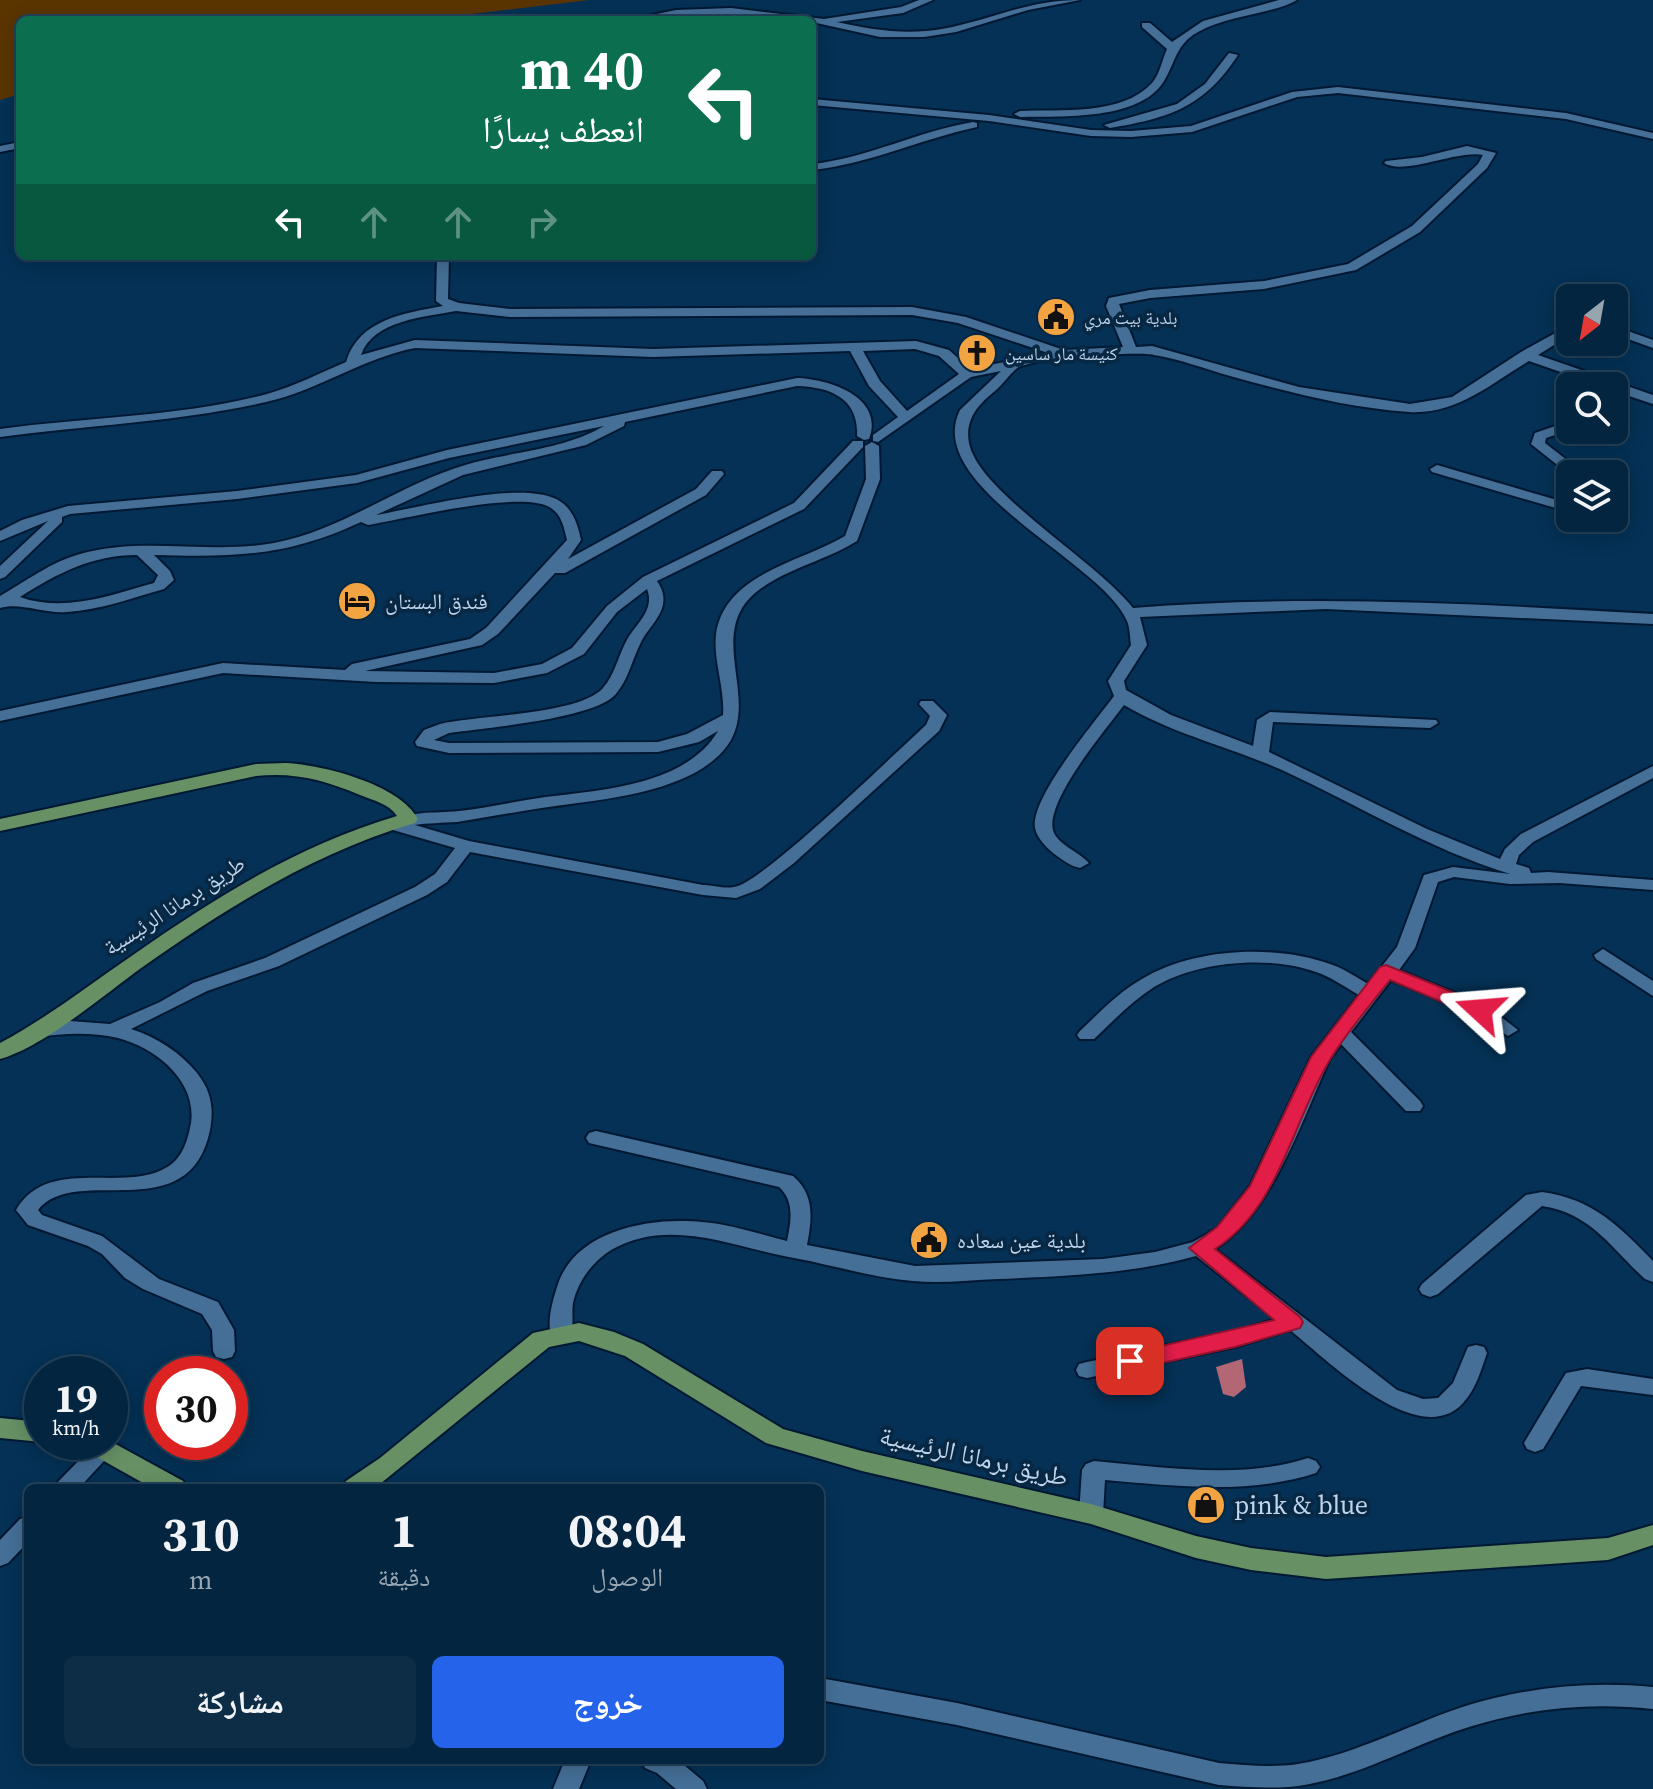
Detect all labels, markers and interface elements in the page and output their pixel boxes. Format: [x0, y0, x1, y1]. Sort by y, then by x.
text: 40 m [521, 31, 644, 108]
icon: left [672, 48, 776, 152]
text: انعطف يسارًا [482, 105, 644, 154]
icon: left [268, 200, 312, 244]
icon: ahead [352, 200, 396, 244]
icon: ahead [436, 200, 480, 244]
icon: right [520, 200, 564, 244]
north arrow [1556, 284, 1628, 356]
map controls [1556, 284, 1628, 532]
public building icon: بلدية بيت مري [1035, 296, 1077, 338]
place label: بلدية بيت مري [1084, 305, 1177, 332]
church icon: كنيسة مار ساسين [956, 332, 998, 374]
place label: كنيسة مار ساسين [1005, 341, 1118, 366]
button: search [1556, 372, 1628, 444]
button: layers [1556, 460, 1628, 532]
hotel icon: فندق البستان [336, 580, 378, 622]
place label: فندق البستان [385, 586, 488, 616]
street label: طريق برمانا الرئيسية [98, 848, 250, 962]
position arrow [1438, 968, 1522, 1052]
public building icon: بلدية عين سعاده [908, 1219, 950, 1261]
place label: بلدية عين سعاده [957, 1225, 1086, 1255]
pin [1096, 1327, 1164, 1395]
icon: arrive [1108, 1339, 1152, 1383]
speed limit sign: 30 [144, 1356, 248, 1460]
text: 19 [54, 1371, 98, 1425]
text: km/h [52, 1414, 100, 1442]
street label: طريق برمانا الرئيسية [876, 1417, 1072, 1495]
shop icon: pink & blue [1185, 1484, 1227, 1526]
place label: pink & blue [1234, 1487, 1368, 1523]
text: 1 [391, 1497, 417, 1563]
text: 08:04 [568, 1497, 686, 1563]
text: 310 [162, 1501, 240, 1567]
text: دقيقة [377, 1559, 430, 1595]
text: الوصول [591, 1559, 663, 1595]
text: m [189, 1562, 212, 1598]
button: مشاركة [64, 1656, 416, 1748]
button: خروج [432, 1656, 784, 1748]

